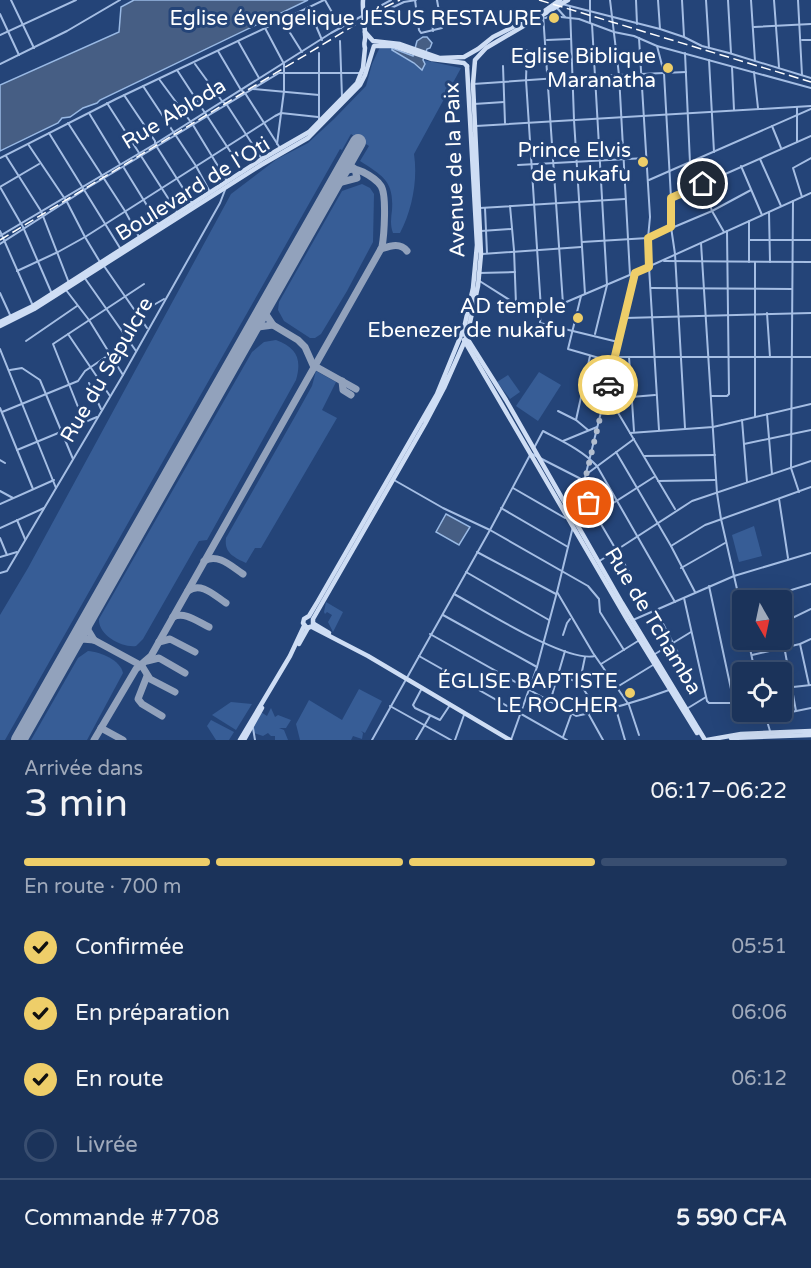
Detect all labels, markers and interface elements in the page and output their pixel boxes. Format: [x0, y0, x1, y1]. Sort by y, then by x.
place label: Eglise évengelique JÉSUS RESTAURE [169, 6, 542, 31]
marker: Eglise évengelique JÉSUS RESTAURE [547, 11, 561, 25]
place label: Eglise Biblique Maranatha [511, 44, 656, 93]
marker: Eglise Biblique Maranatha [661, 61, 675, 75]
street label: Rue Abloda [117, 73, 231, 155]
street label: Avenue de la Paix [439, 82, 471, 258]
street label: Boulevard de l'Oti [111, 131, 275, 247]
place label: Prince Elvis de nukafu [517, 138, 631, 187]
marker: Prince Elvis de nukafu [636, 155, 650, 169]
pin [677, 158, 728, 209]
icon: home [686, 167, 719, 200]
street label: Rue du Sépulcre [55, 293, 159, 447]
place label: AD temple Ebenezer de nukafu [367, 294, 566, 343]
marker: AD temple Ebenezer de nukafu [571, 311, 585, 325]
courier [578, 355, 638, 415]
icon: car [592, 369, 625, 402]
pin [563, 477, 614, 528]
icon: bag [572, 486, 605, 519]
street label: Rue de Tchamba [599, 543, 707, 699]
north arrow [732, 590, 792, 650]
map controls [732, 590, 792, 722]
button: locate [732, 662, 792, 722]
place label: ÉGLISE BAPTISTE LE ROCHER [438, 669, 618, 718]
marker: ÉGLISE BAPTISTE LE ROCHER [623, 686, 637, 700]
text: Arrivée dans [24, 757, 143, 781]
text: 06:17–06:22 [650, 778, 787, 804]
text: 3 min [24, 780, 128, 827]
text: En route · 700 m [24, 875, 181, 899]
icon: check [24, 931, 57, 964]
text: Confirmée [75, 934, 184, 960]
text: 05:51 [732, 935, 787, 959]
icon: check [24, 997, 57, 1030]
text: En préparation [75, 1000, 230, 1026]
text: 06:06 [732, 1001, 787, 1025]
icon: check [24, 1063, 57, 1096]
text: En route [75, 1066, 164, 1092]
text: 06:12 [732, 1067, 787, 1091]
text: Livrée [75, 1132, 138, 1158]
text: Commande #7708 [24, 1205, 219, 1231]
text: 5 590 CFA [676, 1205, 787, 1231]

